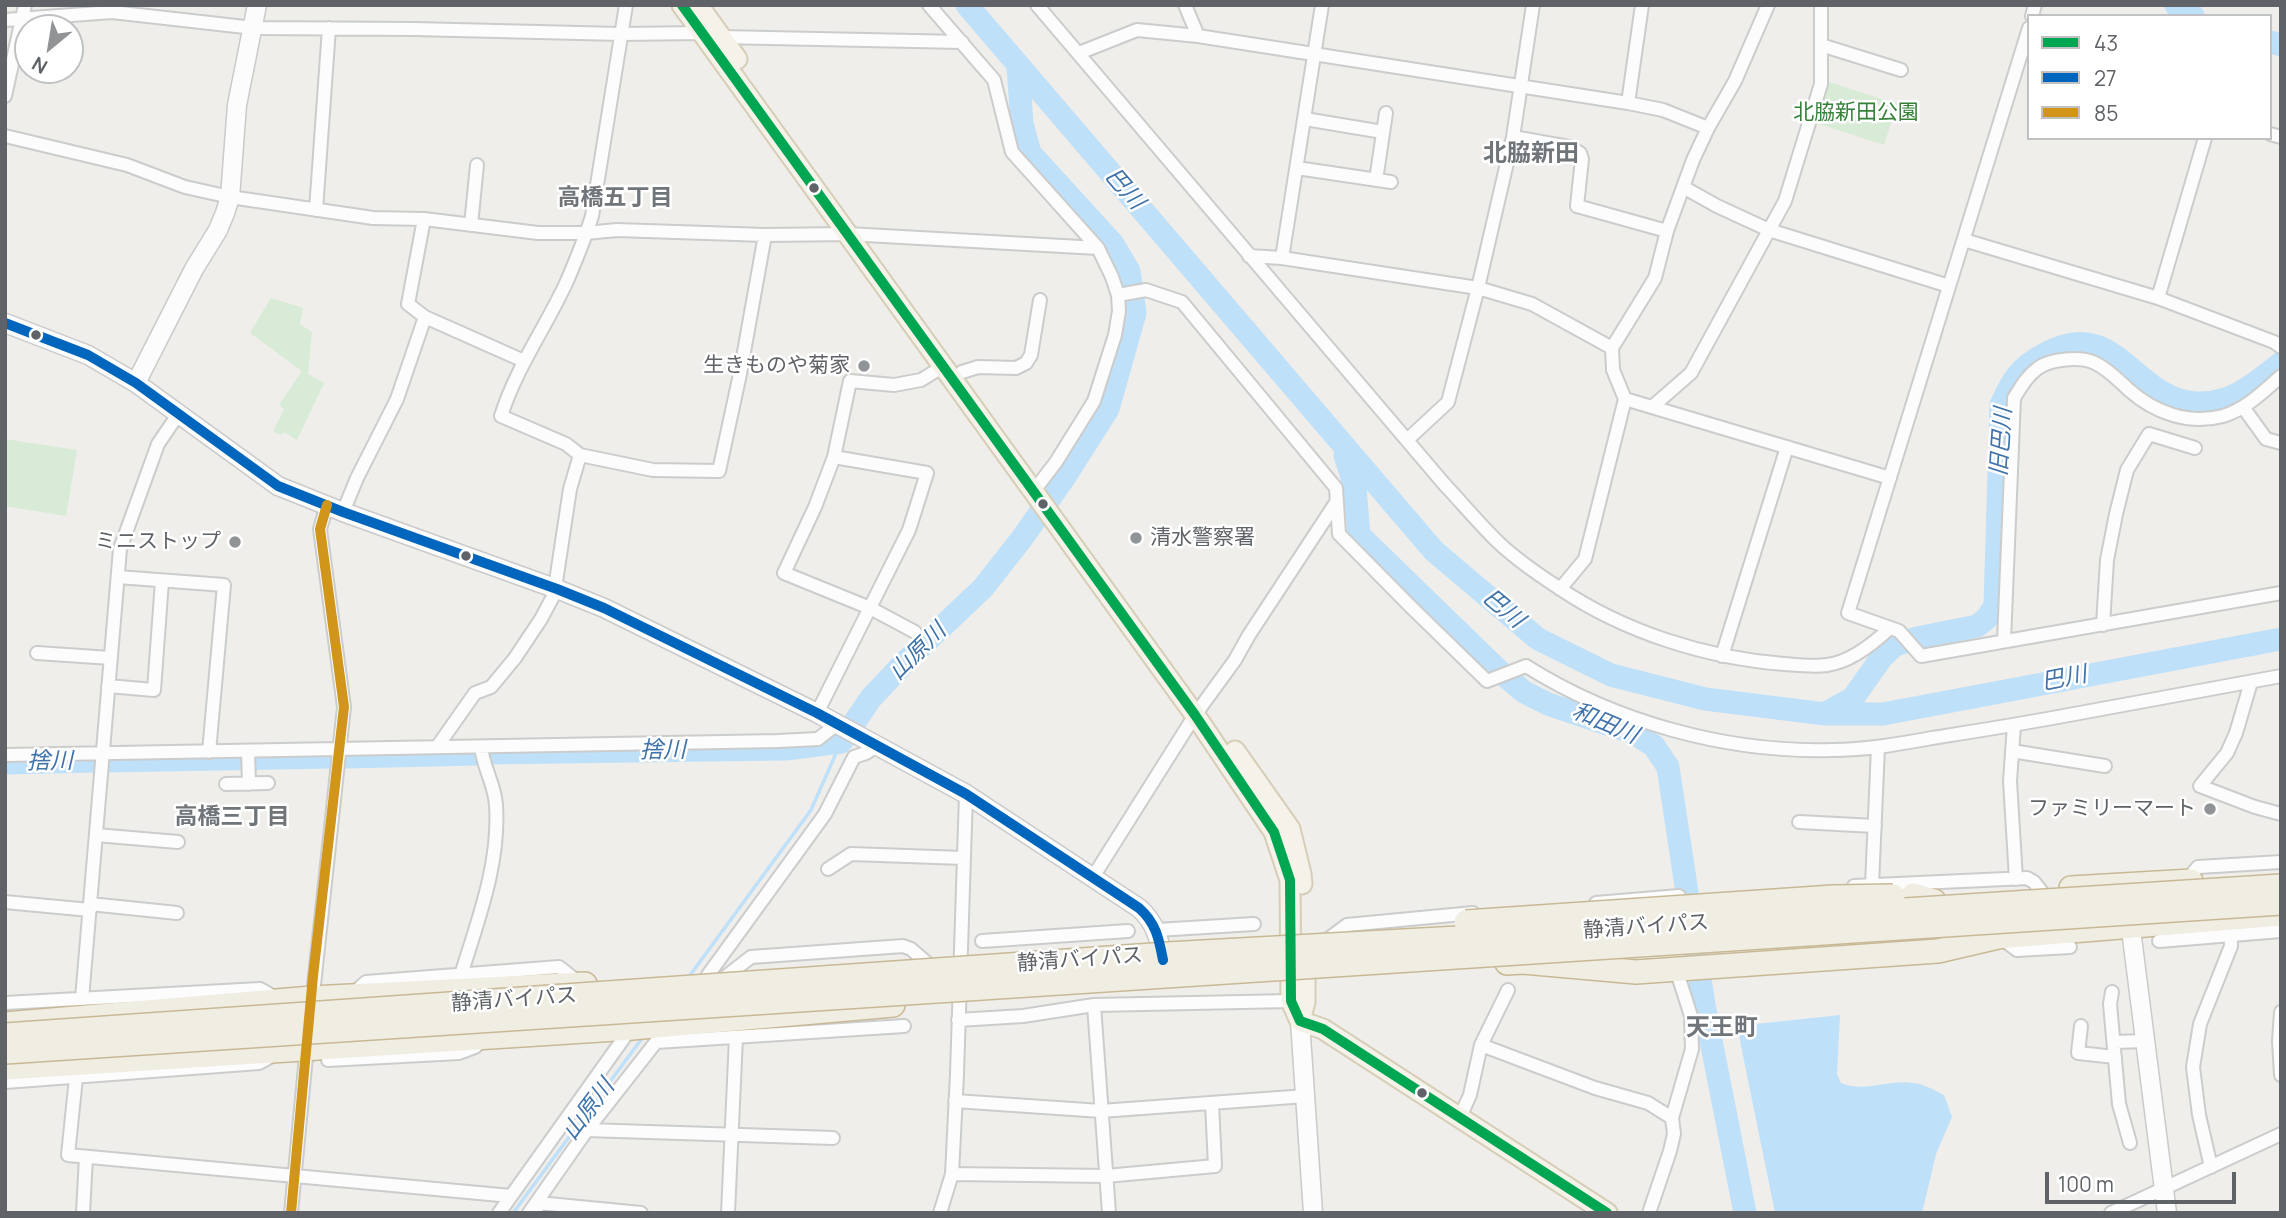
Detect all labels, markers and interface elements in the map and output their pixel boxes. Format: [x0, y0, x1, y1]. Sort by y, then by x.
north arrow [14, 14, 84, 84]
legend [2027, 14, 2272, 140]
text: 43 [2094, 29, 2118, 57]
text: N [27, 51, 52, 80]
text: 27 [2094, 64, 2117, 92]
text: 85 [2094, 99, 2118, 127]
park label: 北脇新田公園 [1793, 100, 1919, 126]
district label: 北脇新田 [1483, 140, 1579, 168]
water label: 巴川 [1098, 163, 1150, 215]
unlabelled marker [807, 181, 821, 195]
district label: 高橋五丁目 [558, 185, 672, 213]
unlabelled marker [29, 328, 43, 342]
place label: 生きものや菊家 [703, 353, 850, 379]
marker: 生きものや菊家 [856, 358, 872, 374]
water label: 旧巴川 [1986, 407, 2018, 477]
unlabelled marker [1036, 497, 1050, 511]
place label: 清水警察署 [1150, 525, 1255, 551]
place label: ミニストップ [95, 529, 221, 555]
marker: 清水警察署 [1128, 530, 1144, 546]
marker: ミニストップ [227, 534, 243, 550]
unlabelled marker [459, 549, 473, 563]
water label: 巴川 [1477, 584, 1529, 634]
water label: 山原川 [884, 618, 952, 686]
water label: 巴川 [2039, 661, 2089, 697]
water label: 和田川 [1568, 698, 1642, 750]
water label: 捨川 [640, 737, 686, 765]
water label: 捨川 [27, 748, 73, 776]
place label: ファミリーマート [2028, 796, 2196, 822]
marker: ファミリーマート [2202, 801, 2218, 817]
district label: 高橋三丁目 [175, 804, 289, 832]
street label: 静清バイパス [1582, 910, 1710, 944]
street label: 静清バイパス [1016, 943, 1144, 977]
street label: 静清バイパス [450, 983, 578, 1017]
district label: 天王町 [1686, 1014, 1758, 1042]
water label: 山原川 [557, 1074, 621, 1146]
unlabelled marker [1415, 1086, 1429, 1100]
scale bar [2048, 1158, 2239, 1202]
text: 100 m [2058, 1170, 2114, 1198]

